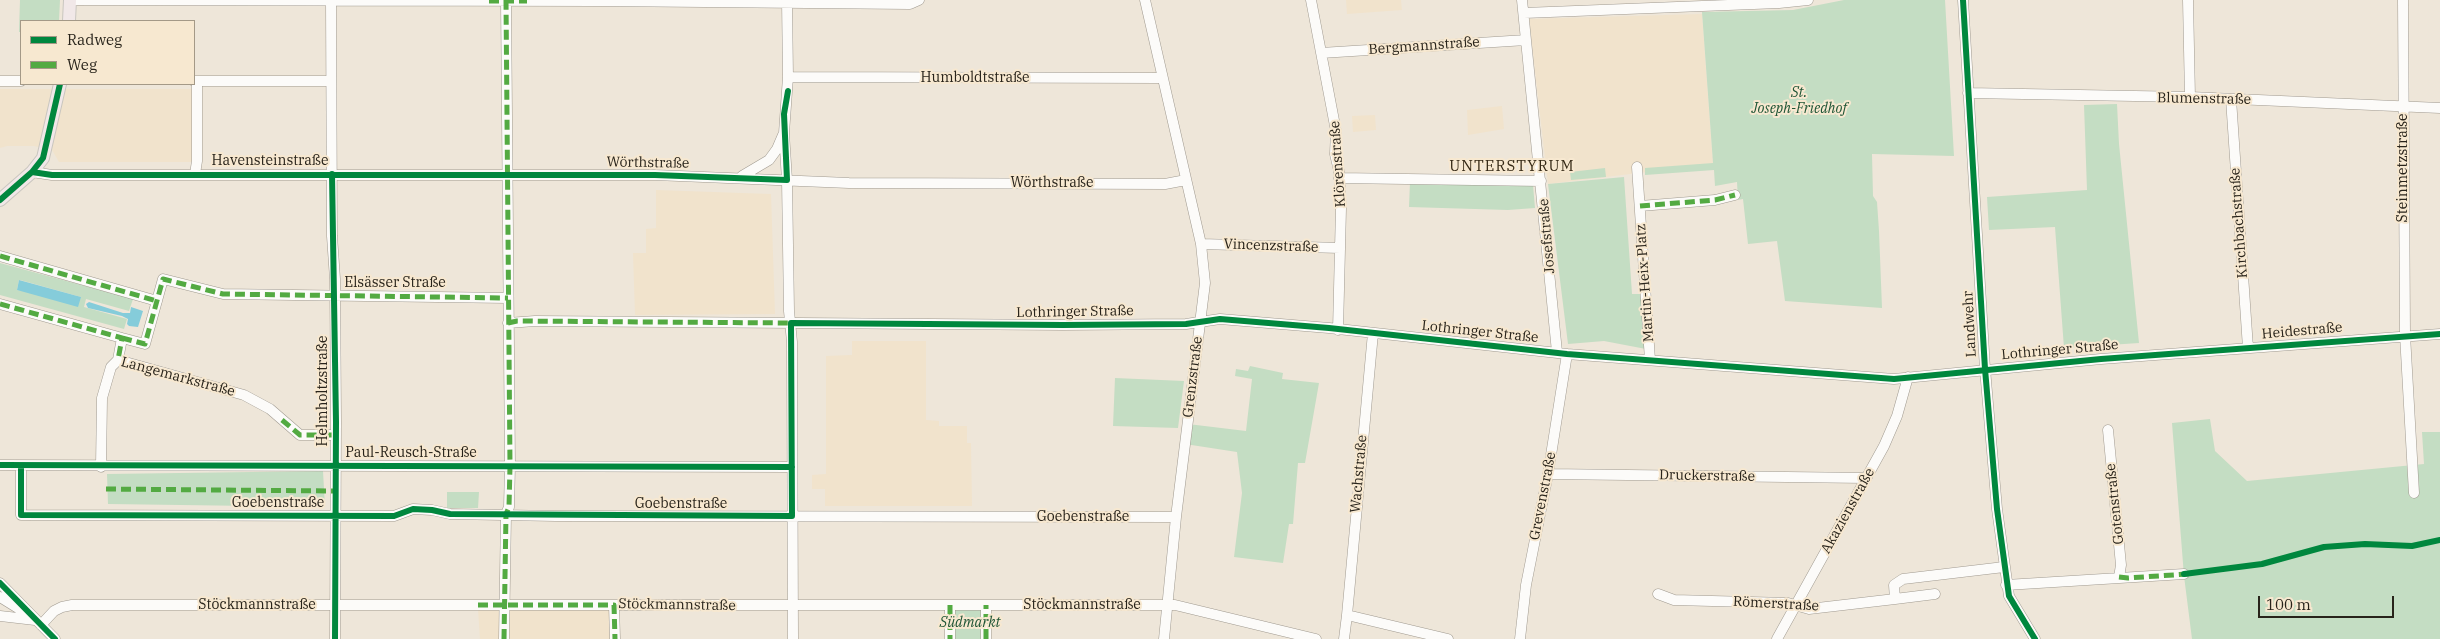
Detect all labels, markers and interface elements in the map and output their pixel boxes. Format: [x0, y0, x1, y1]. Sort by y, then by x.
legend [20, 20, 195, 85]
text: Radweg [67, 30, 122, 49]
street label: Bergmannstraße [1368, 34, 1480, 58]
text: Weg [67, 55, 97, 74]
street label: Humboldtstraße [920, 70, 1030, 86]
park label: St. Joseph-Friedhof [1751, 85, 1847, 118]
street label: Blumenstraße [2157, 90, 2251, 108]
street label: Steinmetzstraße [2395, 114, 2411, 222]
street label: Klörenstraße [1327, 120, 1349, 208]
street label: Havensteinstraße [212, 153, 328, 169]
street label: Wörthstraße [606, 154, 690, 172]
district label: UNTERSTYRUM [1448, 158, 1576, 176]
street label: Kirchbachstraße [2227, 167, 2251, 279]
street label: Wörthstraße [1011, 175, 1093, 191]
street label: Josefstraße [1535, 198, 1559, 274]
street label: Martin-Heix-Platz [1632, 223, 1658, 343]
street label: Vincenzstraße [1223, 236, 1319, 256]
street label: Elsässer Straße [344, 275, 446, 291]
street label: Landwehr [1960, 290, 1980, 358]
street label: Lothringer Straße [1016, 303, 1134, 321]
street label: Lothringer Straße [1421, 318, 1539, 346]
street label: Heidestraße [2261, 319, 2343, 343]
street label: Grenzstraße [1180, 335, 1206, 419]
street label: Helmholtzstraße [315, 336, 331, 446]
street label: Lothringer Straße [2001, 337, 2119, 363]
street label: Langemarkstraße [119, 354, 237, 400]
street label: Wachstraße [1347, 434, 1371, 514]
street label: Paul-Reusch-Straße [345, 445, 477, 461]
street label: Grevenstraße [1526, 450, 1560, 542]
street label: Gotenstraße [2102, 463, 2128, 545]
street label: Akazienstraße [1818, 465, 1878, 557]
street label: Druckerstraße [1659, 467, 1755, 485]
street label: Goebenstraße [232, 495, 324, 511]
street label: Goebenstraße [635, 496, 727, 512]
street label: Goebenstraße [1037, 509, 1129, 525]
scale bar [2260, 586, 2396, 618]
street label: Römerstraße [1733, 593, 1819, 615]
text: 100 m [2266, 595, 2311, 614]
street label: Stöckmannstraße [618, 596, 736, 614]
street label: Stöckmannstraße [198, 597, 316, 613]
street label: Stöckmannstraße [1023, 597, 1141, 613]
park label: Südmarkt [939, 615, 1001, 631]

